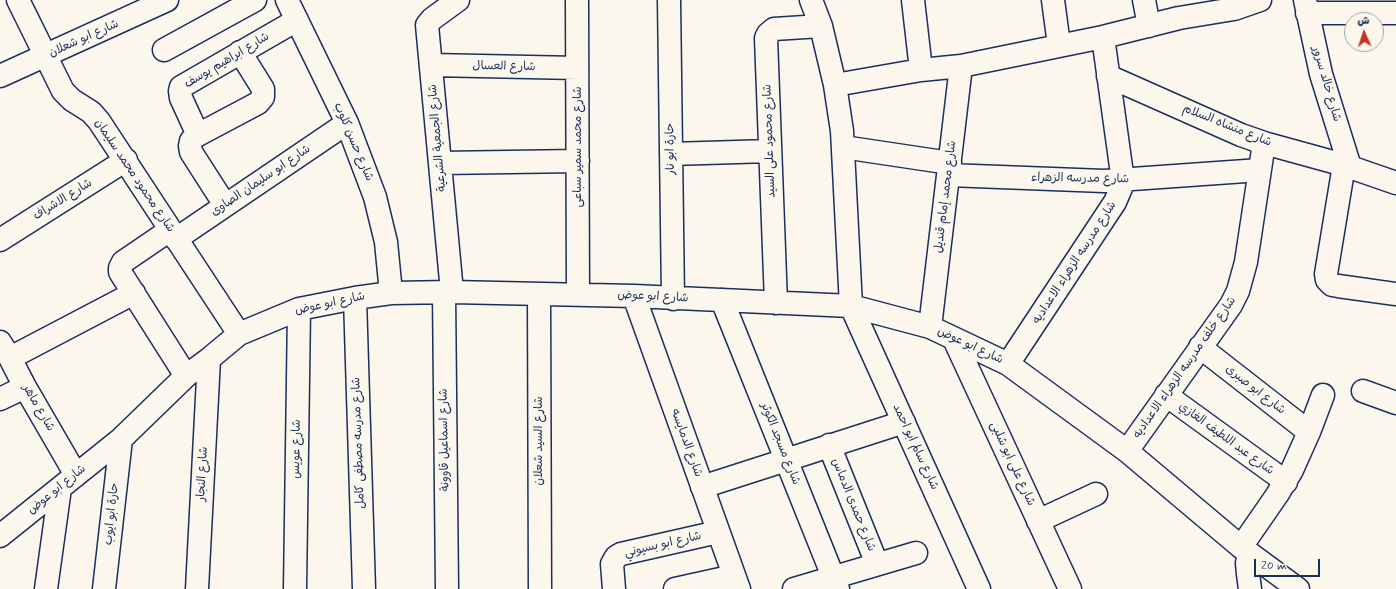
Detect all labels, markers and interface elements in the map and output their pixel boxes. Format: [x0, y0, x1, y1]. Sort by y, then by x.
north arrow [1344, 12, 1384, 52]
text: ش [1357, 14, 1370, 28]
street label: شارع ابو شعلان [47, 17, 121, 61]
street label: شارع ابراهيم يوسف [182, 30, 272, 92]
street label: شارع خالد سرور [1308, 45, 1344, 123]
street label: شارع العسال [472, 59, 536, 75]
street label: شارع الجمعية الشرعية [426, 84, 450, 192]
street label: شارع محمود على السيد [761, 84, 779, 198]
street label: شارع محمد سمير سباعى [571, 87, 585, 207]
street label: شارع حسن كلوب [330, 101, 376, 183]
street label: شارع منشاه السلام [1181, 102, 1273, 150]
street label: شارع محمود محمد سليمان [91, 117, 177, 235]
street label: حارة ابو نار [663, 123, 679, 175]
street label: شارع محمد إمام قنديل [932, 140, 960, 254]
street label: شارع ابو سليمان الصاوى [208, 142, 314, 220]
street label: شارع مدرسه الزهراء [1031, 171, 1129, 187]
street label: شارع الاشراف [31, 176, 95, 224]
street label: شارع مدرسه الزهراء الاعداديه [1030, 199, 1120, 327]
street label: شارع ابو عوض [617, 288, 689, 306]
street label: شارع ابو عوض [294, 290, 366, 318]
street label: شارع خلف مدرسه الزهراء الاعداديه [1130, 294, 1240, 442]
street label: شارع ابو عوض [935, 324, 1005, 368]
street label: شارع ابو صبرى [1222, 362, 1288, 418]
street label: شارع مدرسه مصطفى كامل [350, 377, 368, 509]
street label: شارع ماهر [19, 382, 57, 434]
street label: شارع اسماعيل قاوونة [437, 388, 453, 492]
street label: شارع السيد شعلان [532, 396, 546, 486]
street label: شارع عبد اللطيف الغازي [1176, 400, 1276, 478]
street label: شارع مسجد الكوثر [757, 401, 803, 487]
street label: شارع سالم ابو احمد [889, 402, 941, 492]
street label: شارع الدمايسه [667, 407, 705, 479]
street label: شارع عويس [289, 419, 305, 479]
street label: شارع على ابو شلبى [986, 420, 1038, 508]
street label: شارع النجار [194, 446, 212, 502]
street label: شارع حمدى الدماس [828, 456, 878, 554]
street label: شارع ابو عوض [25, 462, 89, 518]
street label: حارة ابو ايوب [102, 482, 122, 546]
street label: شارع ابو بسيوني [623, 529, 703, 561]
scale bar [1256, 551, 1322, 577]
text: 20 m [1261, 558, 1287, 574]

